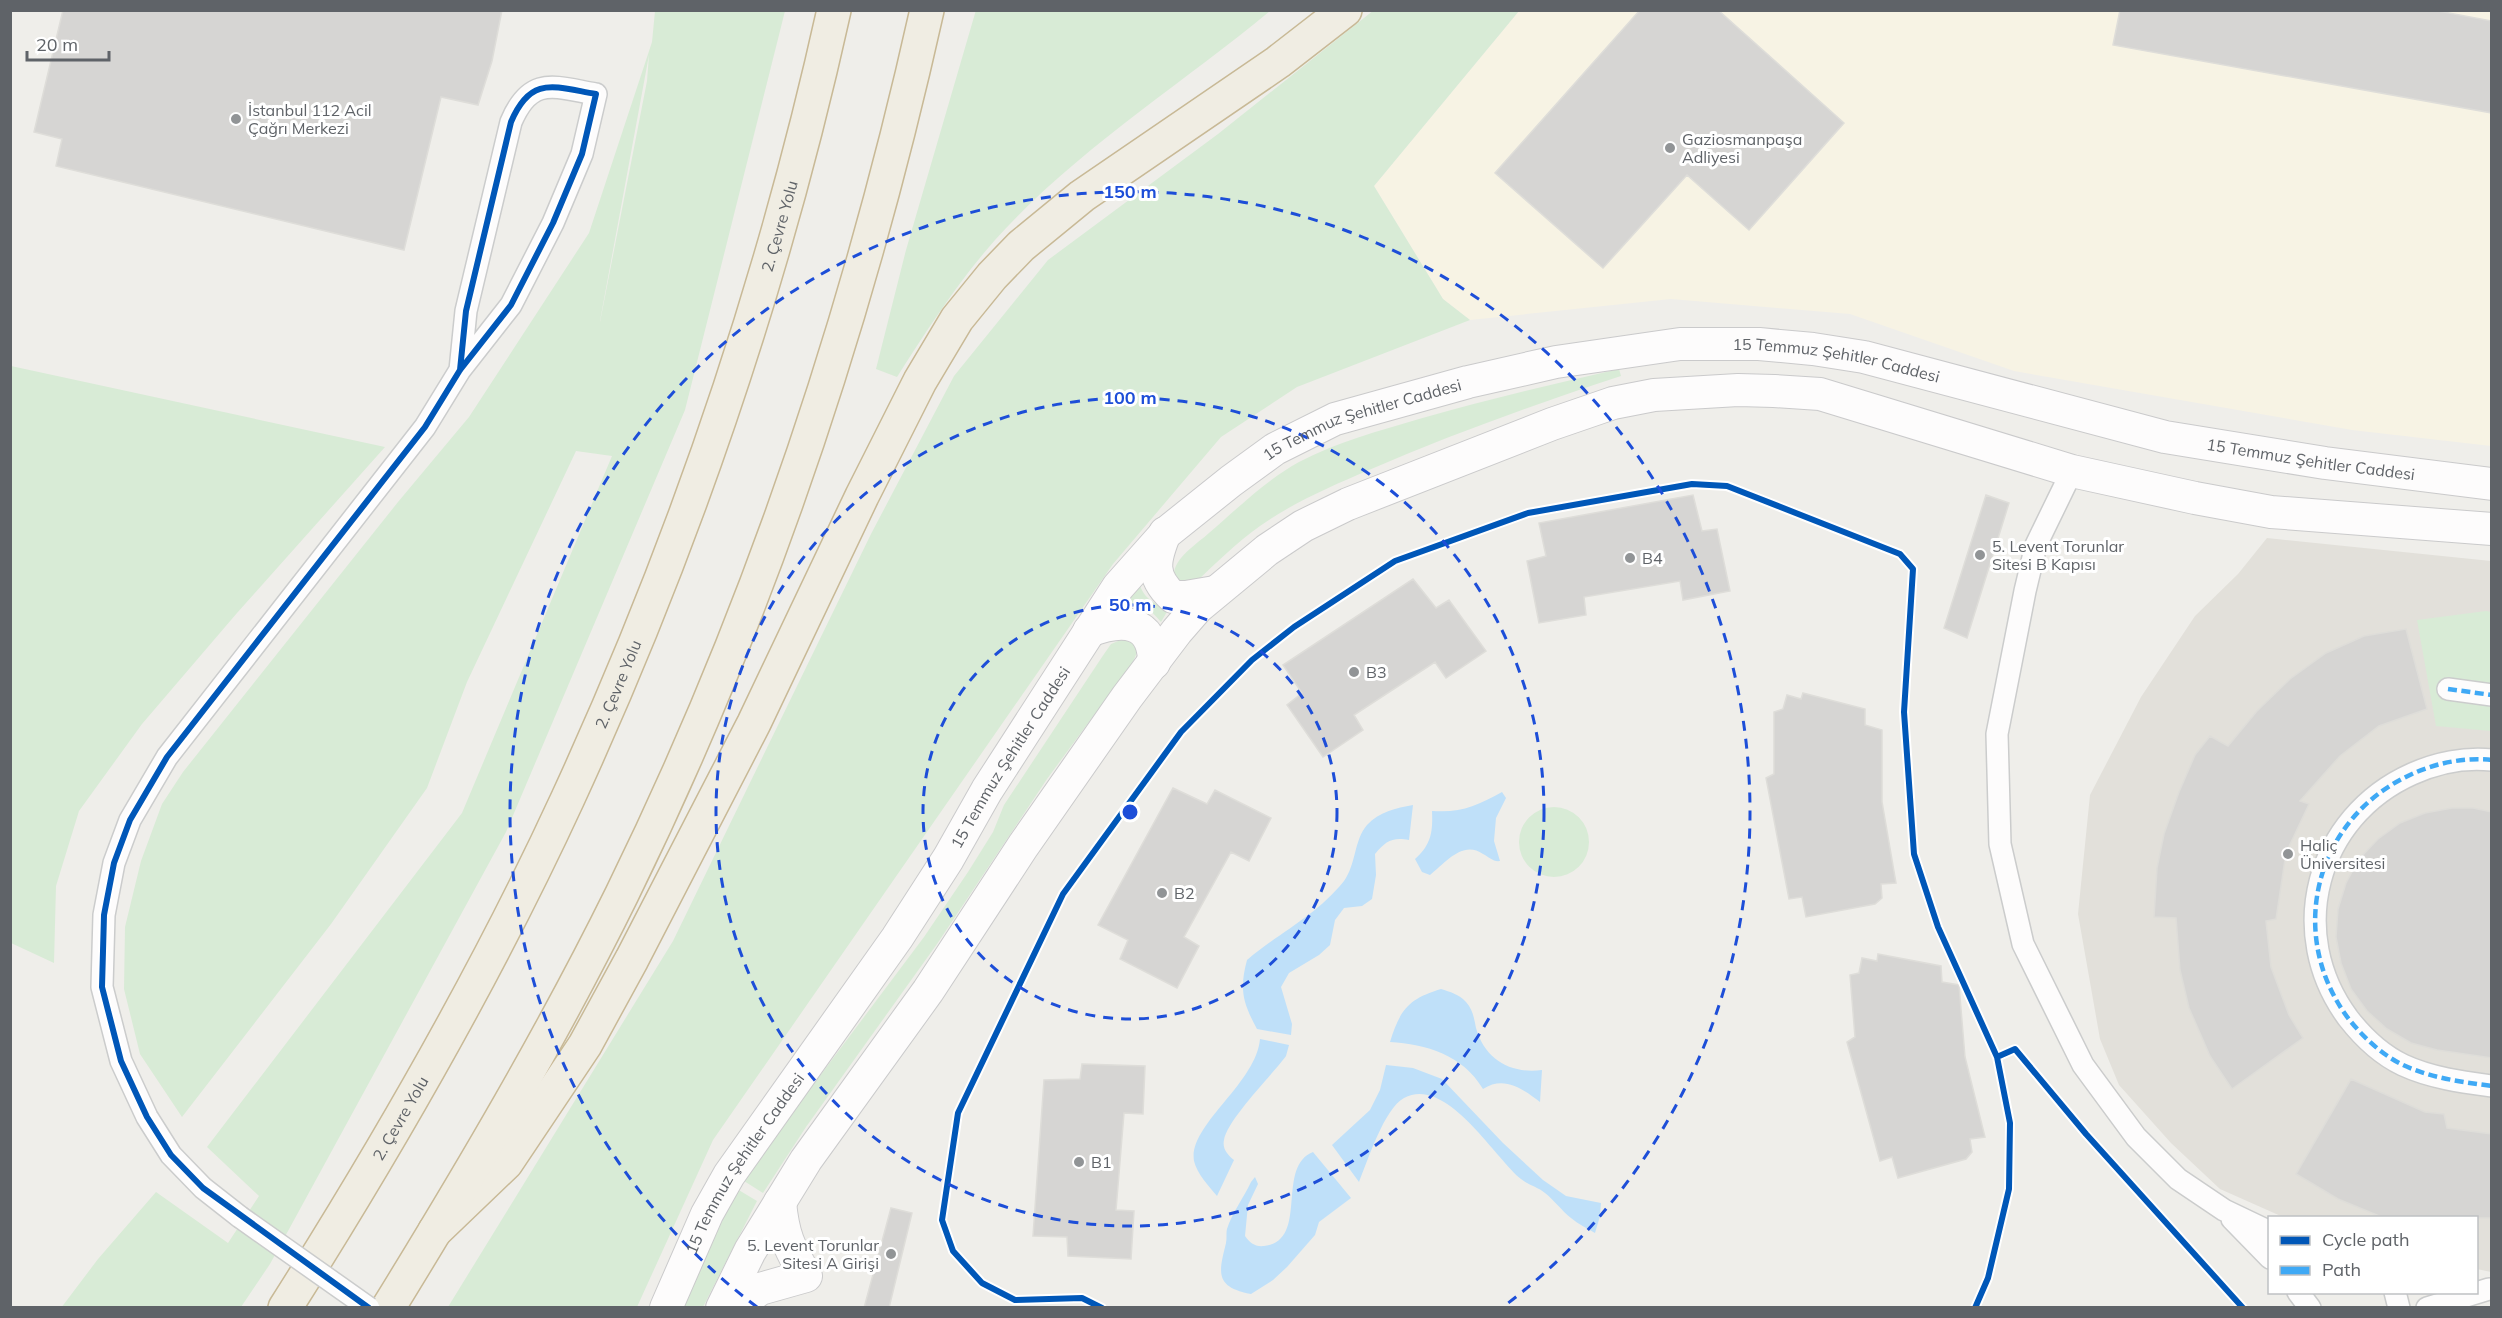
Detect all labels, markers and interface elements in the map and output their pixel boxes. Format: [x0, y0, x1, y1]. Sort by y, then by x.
scale bar [27, 24, 110, 62]
text: 20 m [36, 33, 78, 56]
place label: İstanbul 112 Acil Çağrı Merkezi [248, 100, 372, 138]
marker: İstanbul 112 Acil Çağrı Merkezi [229, 112, 243, 126]
place label: Gaziosmanpaşa Adliyesi [1682, 129, 1802, 167]
marker: Gaziosmanpaşa Adliyesi [1663, 141, 1677, 155]
street label: 2. Çevre Yolu [757, 178, 802, 274]
text: 150 m [1103, 180, 1157, 203]
street label: 15 Temmuz Şehitler Caddesi [1732, 334, 1942, 387]
street label: 15 Temmuz Şehitler Caddesi [1259, 374, 1463, 465]
text: 100 m [1103, 386, 1157, 409]
street label: 15 Temmuz Şehitler Caddesi [2205, 434, 2416, 484]
place label: 5. Levent Torunlar Sitesi B Kapısı [1992, 536, 2124, 574]
place label: B4 [1642, 548, 1663, 568]
marker: 5. Levent Torunlar Sitesi B Kapısı [1973, 548, 1987, 562]
marker: B4 [1623, 551, 1637, 565]
text: 50 m [1109, 593, 1151, 616]
street label: 2. Çevre Yolu [590, 637, 646, 732]
place label: B3 [1366, 662, 1386, 682]
street label: 15 Temmuz Şehitler Caddesi [946, 663, 1074, 852]
marker: B3 [1347, 665, 1361, 679]
centre of rings [1120, 802, 1140, 822]
place label: Haliç Üniversitesi [2300, 835, 2385, 873]
marker: Haliç Üniversitesi [2281, 847, 2295, 861]
place label: B2 [1174, 883, 1194, 903]
marker: B2 [1155, 886, 1169, 900]
street label: 15 Temmuz Şehitler Caddesi [681, 1069, 808, 1257]
street label: 2. Çevre Yolu [368, 1073, 433, 1164]
place label: B1 [1091, 1152, 1111, 1172]
marker: B1 [1072, 1155, 1086, 1169]
legend [2268, 1216, 2478, 1294]
text: Cycle path [2322, 1228, 2409, 1251]
place label: 5. Levent Torunlar Sitesi A Girişi [747, 1235, 879, 1273]
marker: 5. Levent Torunlar Sitesi A Girişi [884, 1247, 898, 1261]
text: Path [2322, 1258, 2361, 1281]

